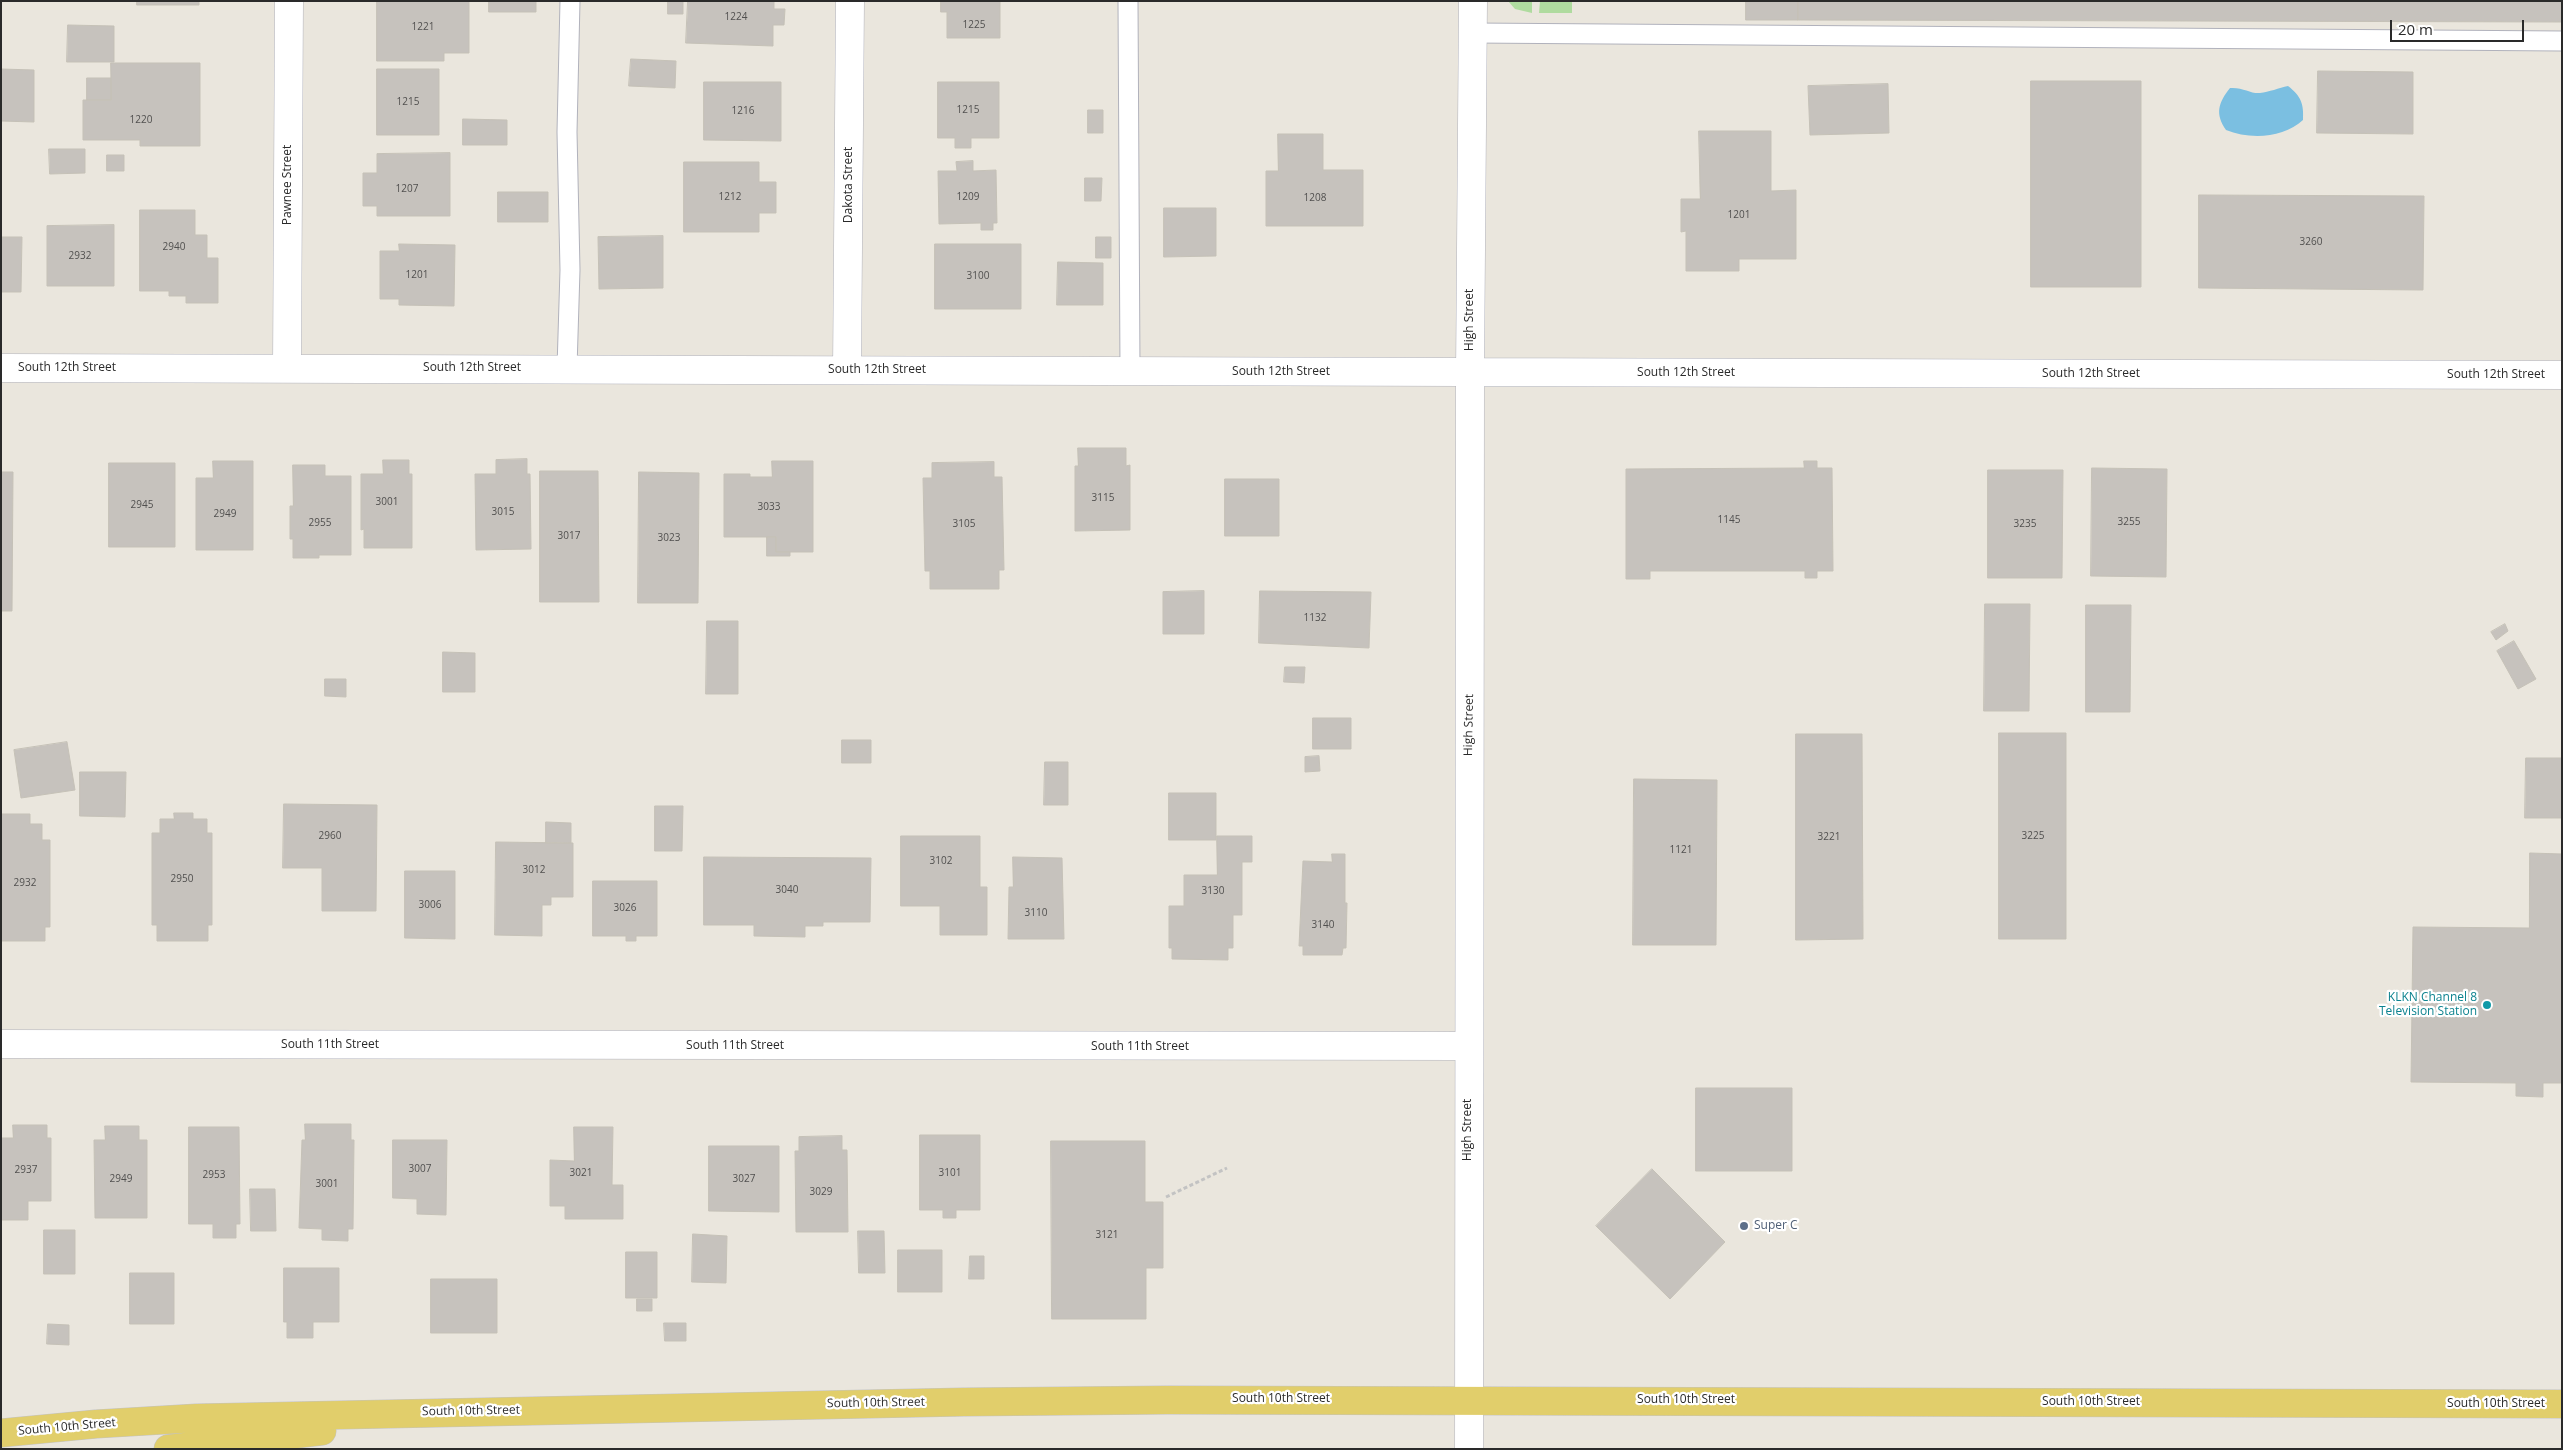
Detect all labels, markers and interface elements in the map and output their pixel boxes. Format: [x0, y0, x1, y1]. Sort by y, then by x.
scale bar [2393, 10, 2527, 42]
house number: 1224 [725, 11, 747, 23]
house number: 1225 [963, 19, 985, 31]
text: 20 m [2398, 19, 2433, 39]
house number: 1221 [412, 21, 434, 33]
house number: 1215 [397, 96, 419, 108]
house number: 1215 [957, 104, 979, 116]
house number: 1216 [732, 105, 754, 117]
house number: 1220 [130, 114, 152, 126]
street label: Pawnee Street [281, 145, 295, 225]
street label: Dakota Street [842, 147, 856, 223]
house number: 1207 [396, 183, 418, 195]
house number: 1212 [719, 191, 741, 203]
house number: 1209 [957, 191, 979, 203]
house number: 1208 [1304, 192, 1326, 204]
house number: 1201 [1728, 209, 1750, 221]
house number: 3260 [2300, 236, 2322, 248]
house number: 2940 [163, 241, 185, 253]
house number: 2932 [69, 250, 91, 262]
house number: 1201 [406, 269, 428, 281]
house number: 3100 [967, 270, 989, 282]
street label: High Street [1463, 289, 1477, 351]
street label: South 12th Street [18, 361, 116, 375]
street label: South 12th Street [423, 361, 521, 375]
street label: South 12th Street [828, 363, 926, 377]
street label: South 12th Street [1232, 365, 1330, 379]
street label: South 12th Street [1637, 366, 1735, 380]
street label: South 12th Street [2042, 367, 2140, 381]
street label: South 12th Street [2447, 368, 2545, 382]
house number: 3115 [1092, 492, 1114, 504]
house number: 3001 [376, 496, 398, 508]
house number: 2945 [131, 499, 153, 511]
house number: 3033 [758, 501, 780, 513]
house number: 3015 [492, 506, 514, 518]
house number: 2949 [214, 508, 236, 520]
house number: 1145 [1718, 514, 1740, 526]
house number: 3255 [2118, 516, 2140, 528]
house number: 2955 [309, 517, 331, 529]
house number: 3105 [953, 518, 975, 530]
house number: 3235 [2014, 518, 2036, 530]
house number: 3017 [558, 530, 580, 542]
house number: 3023 [658, 532, 680, 544]
house number: 1132 [1304, 612, 1326, 624]
street label: High Street [1461, 694, 1477, 756]
house number: 2960 [319, 830, 341, 842]
house number: 3225 [2022, 830, 2044, 842]
house number: 3221 [1818, 831, 1840, 843]
house number: 1121 [1670, 844, 1692, 856]
house number: 3102 [930, 855, 952, 867]
house number: 3012 [523, 864, 545, 876]
house number: 2950 [171, 873, 193, 885]
house number: 2932 [14, 877, 36, 889]
house number: 3040 [776, 884, 798, 896]
house number: 3130 [1202, 885, 1224, 897]
house number: 3006 [419, 899, 441, 911]
house number: 3026 [614, 902, 636, 914]
house number: 3110 [1025, 907, 1047, 919]
house number: 3140 [1312, 919, 1334, 931]
place label: KLKN Channel 8 Television Station [2379, 991, 2477, 1019]
marker: KLKN Channel 8 Television Station [2481, 999, 2493, 1011]
street label: South 11th Street [281, 1038, 379, 1052]
street label: South 11th Street [686, 1039, 784, 1053]
street label: South 11th Street [1091, 1040, 1189, 1054]
street label: High Street [1461, 1099, 1475, 1161]
house number: 3007 [409, 1163, 431, 1175]
house number: 2937 [15, 1164, 37, 1176]
house number: 3021 [570, 1167, 592, 1179]
house number: 3101 [939, 1167, 961, 1179]
house number: 2953 [203, 1169, 225, 1181]
house number: 2949 [110, 1173, 132, 1185]
house number: 3027 [733, 1173, 755, 1185]
house number: 3001 [316, 1178, 338, 1190]
house number: 3029 [810, 1186, 832, 1198]
place label: Super C [1754, 1219, 1798, 1233]
marker: Super C [1738, 1220, 1750, 1232]
house number: 3121 [1096, 1229, 1118, 1241]
street label: South 10th Street [1232, 1392, 1330, 1406]
street label: South 10th Street [1637, 1393, 1735, 1407]
street label: South 10th Street [827, 1395, 925, 1411]
street label: South 10th Street [2042, 1395, 2140, 1409]
street label: South 10th Street [2447, 1397, 2545, 1411]
street label: South 10th Street [422, 1403, 520, 1419]
street label: South 10th Street [18, 1416, 116, 1438]

